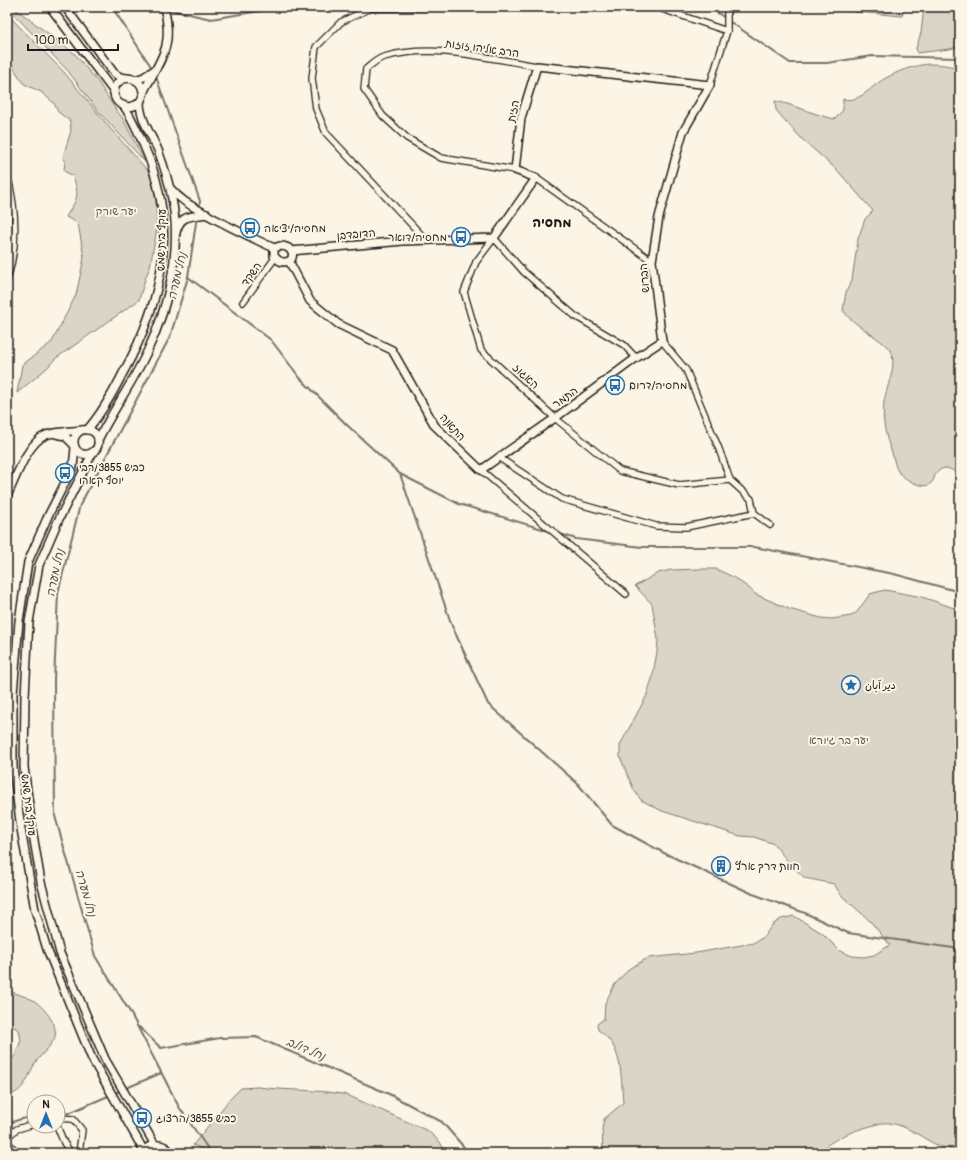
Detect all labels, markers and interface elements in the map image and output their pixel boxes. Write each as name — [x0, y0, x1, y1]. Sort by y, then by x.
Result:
scale bar — [28, 26, 118, 52]
text: 100 m — [34, 33, 69, 48]
street label: הרב אליהו זוזות — [443, 37, 520, 60]
street label: הזית — [504, 99, 522, 124]
park label: יער שורק — [96, 205, 136, 218]
street label: עוקף בית שמש — [154, 209, 169, 271]
district label: מחסיה — [533, 215, 571, 231]
bus stop icon: מחסיה/יציאה — [239, 217, 261, 239]
place label: מחסיה/יציאה — [264, 222, 326, 235]
street label: הדובדבן — [336, 226, 376, 243]
bus stop icon: מחסיה/דואר — [450, 226, 472, 248]
place label: מחסיה/דואר — [388, 231, 447, 244]
water label: נחל מערה — [165, 249, 191, 301]
street label: השקד — [238, 260, 264, 289]
street label: הברוש — [637, 263, 652, 293]
street label: האגוז — [510, 361, 541, 392]
bus stop icon: מחסיה/דרום — [604, 374, 626, 396]
place label: מחסיה/דרום — [629, 379, 687, 392]
street label: התמר — [550, 384, 580, 411]
street label: התאנה — [437, 411, 468, 444]
place label: כביש 3855/רבי יוסף קארו — [79, 461, 145, 487]
bus stop icon: כביש 3855/רבי יוסף קארו — [54, 462, 76, 484]
water label: נחל מערה — [43, 546, 68, 598]
place icon: دير آبان — [840, 674, 862, 696]
place label: دير آبان — [865, 679, 896, 693]
park label: יער בר גיורא — [809, 734, 869, 747]
street label: עוקף בית שמש — [18, 773, 39, 837]
building icon: חוות דרך ארץ — [710, 855, 732, 877]
place label: חוות דרך ארץ — [735, 860, 800, 873]
water label: נחל מערה — [72, 868, 100, 920]
water label: נחל דולב — [284, 1035, 329, 1065]
north arrow — [26, 1094, 66, 1134]
text: N — [42, 1098, 50, 1111]
bus stop icon: כביש 3855/הרצוג — [131, 1107, 153, 1129]
place label: כביש 3855/הרצוג — [156, 1112, 236, 1125]

